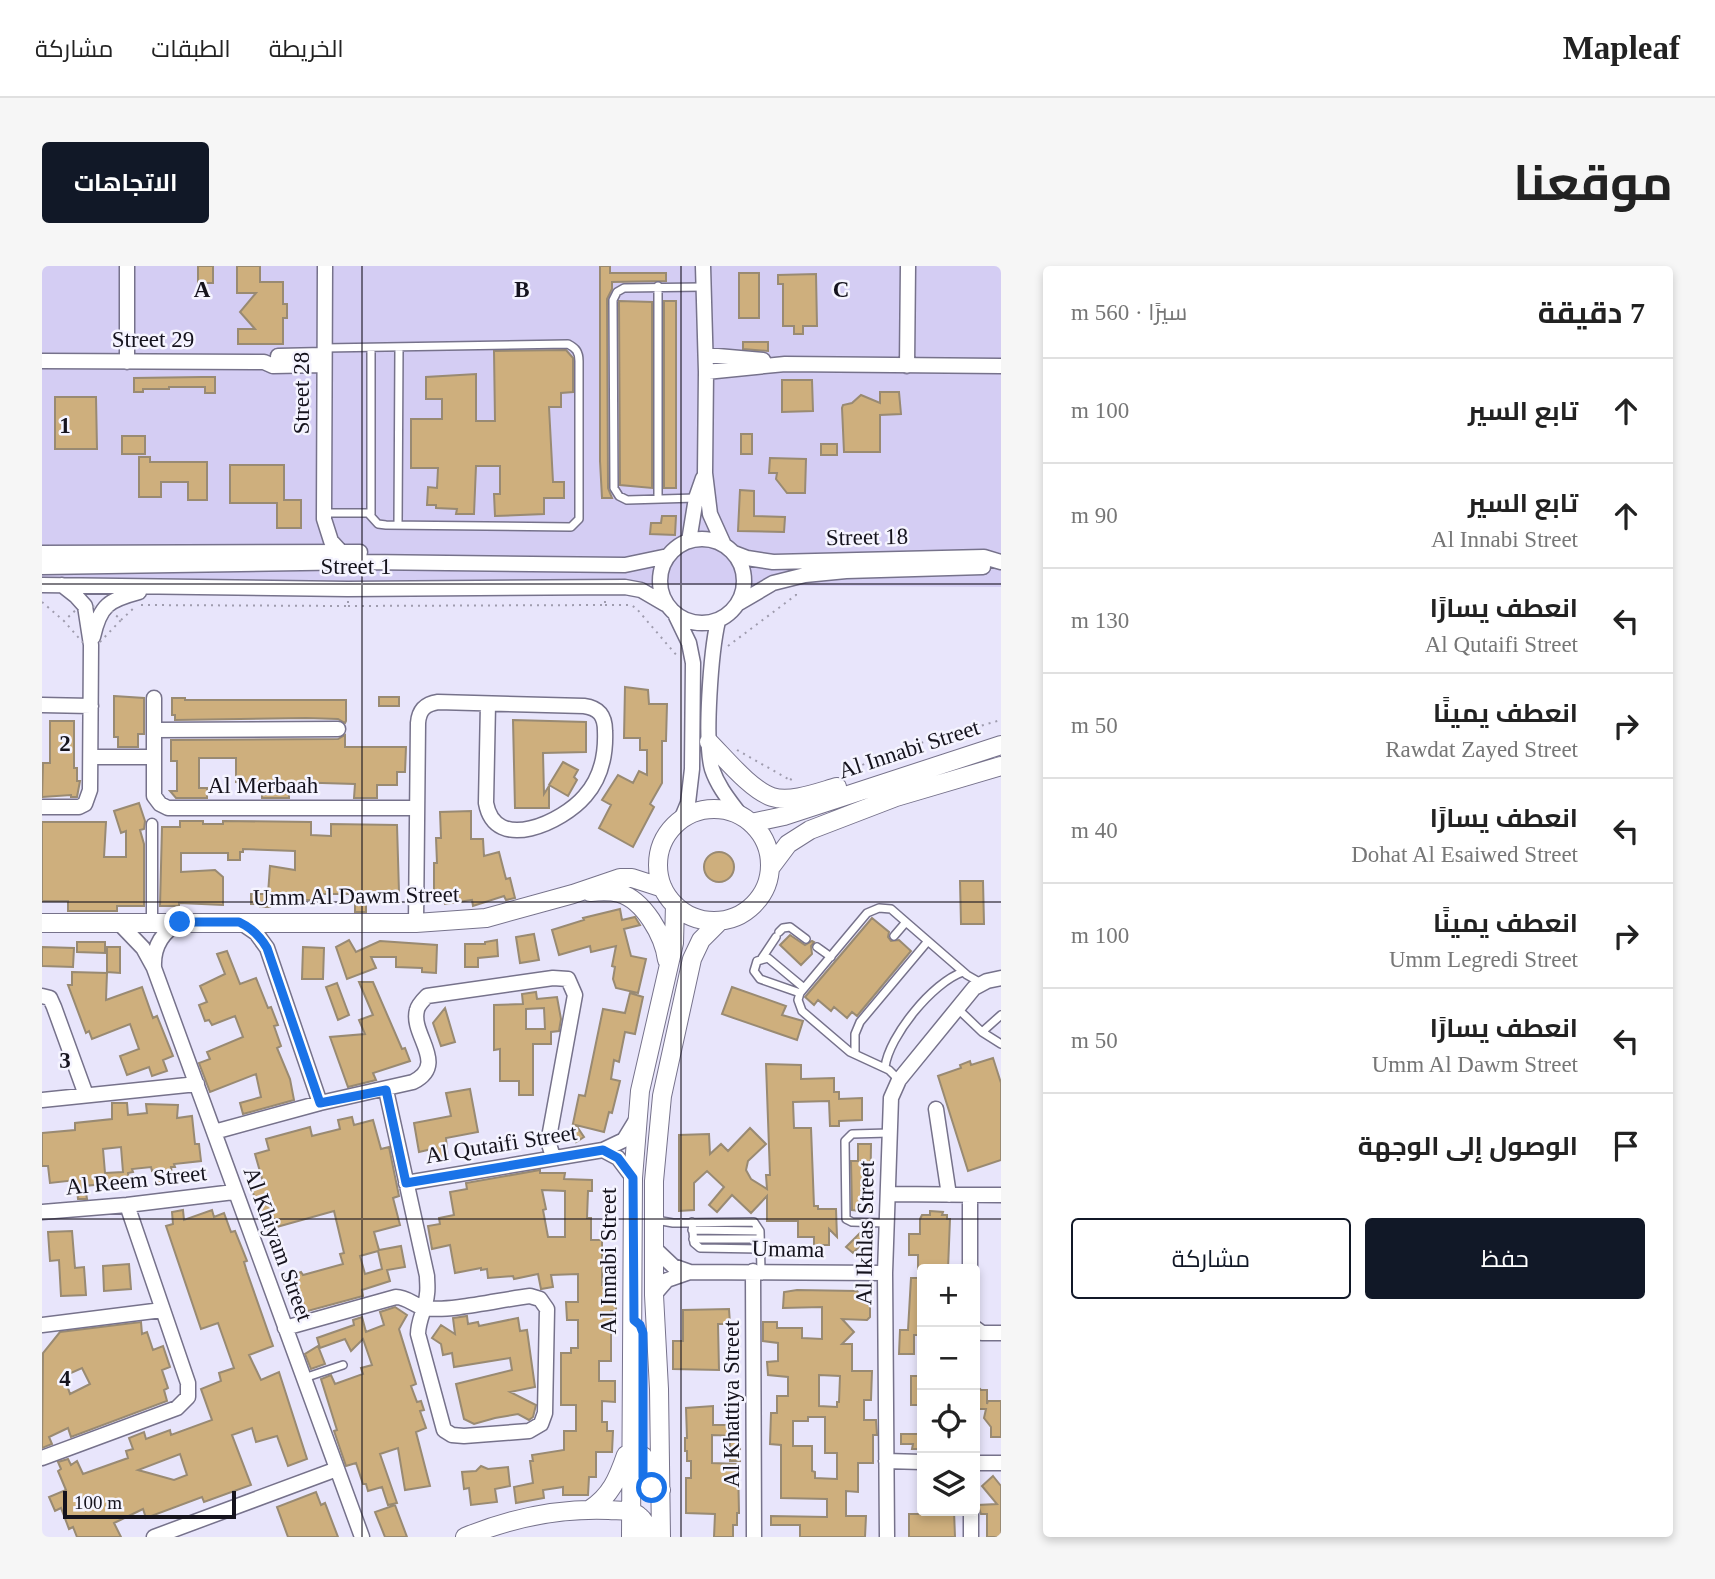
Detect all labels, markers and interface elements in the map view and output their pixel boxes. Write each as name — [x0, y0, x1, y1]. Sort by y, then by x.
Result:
text: Mapleaf — [1563, 30, 1680, 66]
text: مشاركة — [35, 36, 113, 62]
text: الطبقات — [151, 36, 231, 62]
text: الخريطة — [269, 36, 344, 62]
button: الاتجاهات — [42, 142, 209, 223]
text: موقعنا — [1513, 156, 1673, 211]
text: A — [194, 277, 211, 302]
text: B — [514, 277, 530, 302]
text: C — [833, 277, 849, 302]
text: 7 دقيقة — [1538, 296, 1645, 329]
text: سيرًا · 560 m — [1071, 300, 1187, 325]
street label: Street 29 — [112, 327, 194, 352]
street label: Street 28 — [289, 352, 314, 434]
icon: ahead — [1607, 392, 1645, 430]
text: تابع السير — [1468, 397, 1578, 426]
text: 100 m — [1071, 398, 1129, 423]
text: 1 — [59, 413, 71, 438]
text: تابع السير — [1468, 489, 1578, 518]
icon: ahead — [1607, 497, 1645, 535]
text: 90 m — [1071, 503, 1118, 528]
street label: Street 18 — [826, 524, 908, 550]
text: Al Innabi Street — [1431, 527, 1578, 552]
street label: Street 1 — [321, 554, 391, 579]
text: انعطف يسارًا — [1430, 594, 1578, 623]
icon: left — [1607, 602, 1645, 640]
text: 130 m — [1071, 608, 1129, 633]
text: Al Qutaifi Street — [1425, 632, 1578, 657]
text: انعطف يمينًا — [1433, 699, 1578, 728]
icon: right — [1607, 707, 1645, 745]
text: 50 m — [1071, 713, 1118, 738]
street label: Al Innabi Street — [835, 714, 983, 784]
text: 2 — [59, 731, 71, 756]
text: Rawdat Zayed Street — [1385, 737, 1578, 762]
street label: Al Merbaah — [208, 773, 319, 798]
text: انعطف يسارًا — [1430, 804, 1578, 833]
icon: left — [1607, 812, 1645, 850]
text: 40 m — [1071, 818, 1118, 843]
text: Dohat Al Esaiwed Street — [1351, 842, 1578, 867]
street label: Umm Al Dawm Street — [253, 882, 460, 910]
route end — [164, 906, 195, 937]
text: انعطف يمينًا — [1433, 909, 1578, 938]
icon: right — [1607, 917, 1645, 955]
text: 100 m — [1071, 923, 1129, 948]
text: Umm Legredi Street — [1389, 947, 1578, 972]
text: انعطف يسارًا — [1430, 1014, 1578, 1043]
icon: left — [1607, 1022, 1645, 1060]
text: 50 m — [1071, 1028, 1118, 1053]
text: 3 — [59, 1048, 71, 1073]
text: Umm Al Dawm Street — [1372, 1052, 1578, 1077]
street label: Al Qutaifi Street — [423, 1120, 579, 1168]
icon: arrive — [1607, 1127, 1645, 1165]
text: الوصول إلى الوجهة — [1358, 1132, 1578, 1161]
street label: Al Reem Street — [64, 1160, 208, 1200]
street label: Al Ikhlas Street — [851, 1160, 879, 1305]
street label: Al Khiyam Street — [239, 1163, 318, 1325]
street label: Al Innabi Street — [596, 1187, 621, 1334]
button: مشاركة — [1071, 1218, 1351, 1299]
button: حفظ — [1365, 1218, 1645, 1299]
street label: Umama — [751, 1236, 825, 1262]
map controls — [917, 1264, 980, 1516]
button: + — [917, 1264, 980, 1327]
street label: Al Khattiya Street — [719, 1320, 744, 1488]
button: − — [917, 1327, 980, 1390]
text: 4 — [59, 1366, 71, 1391]
button: locate — [917, 1390, 980, 1453]
button: layers — [917, 1453, 980, 1516]
route start — [636, 1472, 667, 1503]
scale bar — [63, 1488, 236, 1520]
text: 100 m — [74, 1492, 122, 1513]

